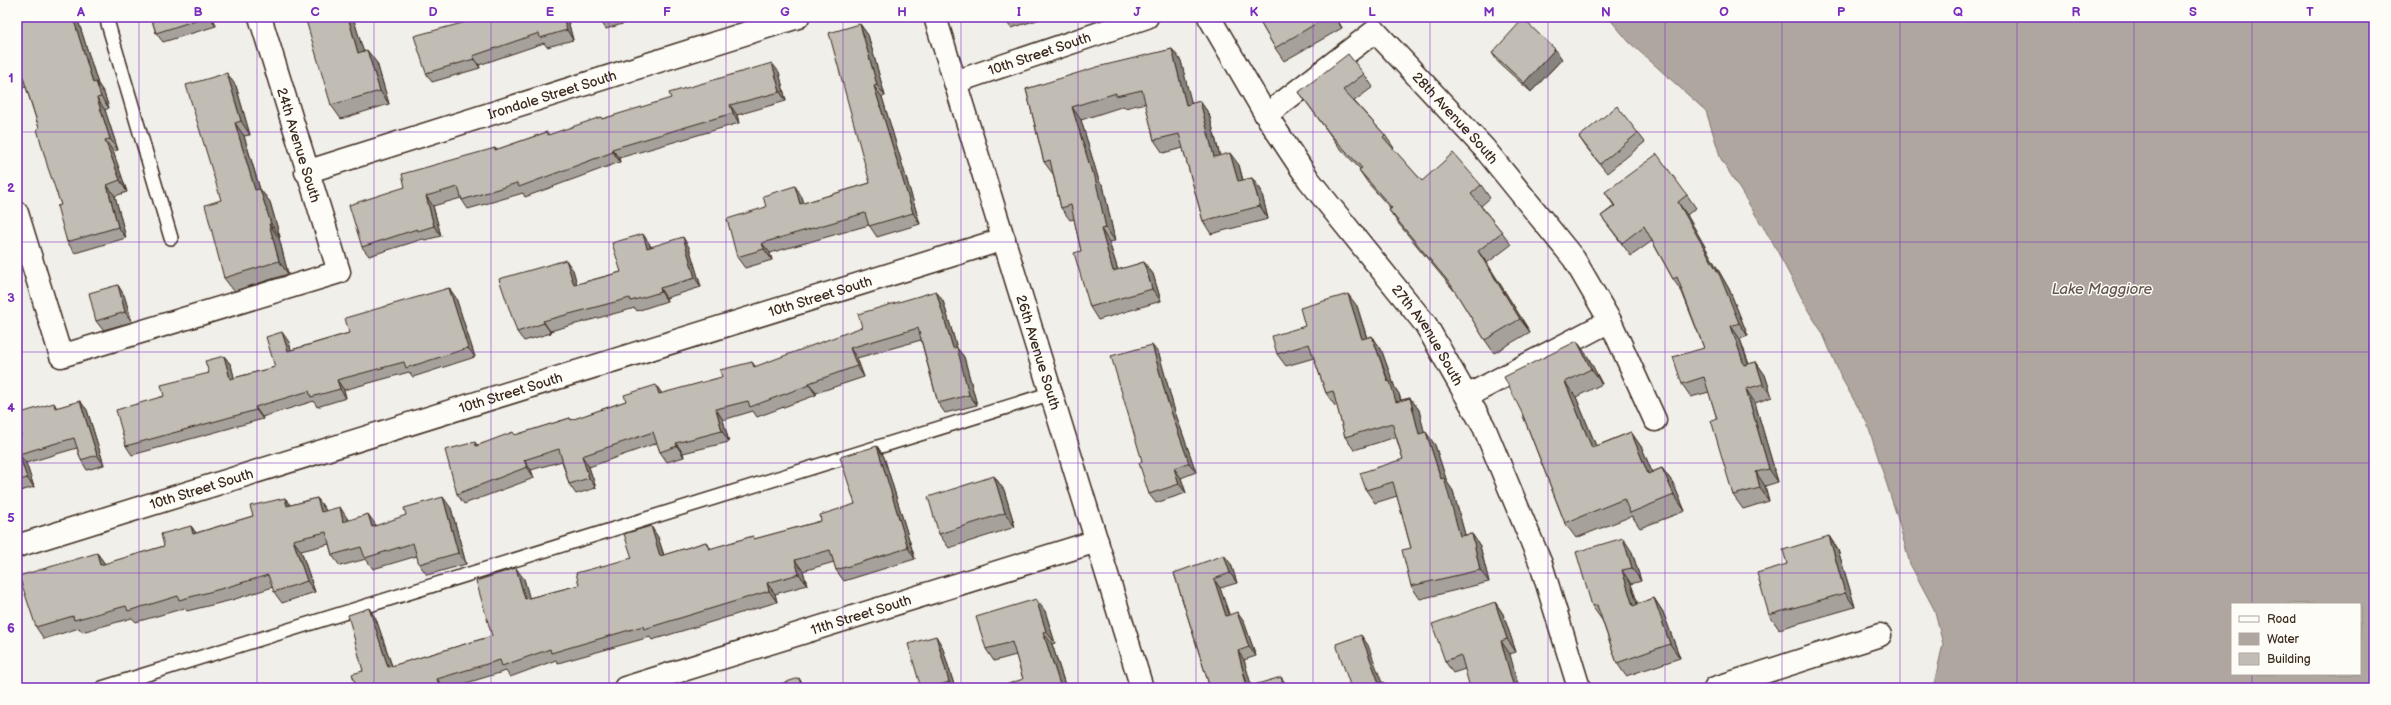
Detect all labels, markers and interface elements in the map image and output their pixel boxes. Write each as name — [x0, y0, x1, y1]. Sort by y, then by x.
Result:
text: A — [76, 4, 85, 20]
text: B — [193, 4, 203, 20]
text: C — [310, 4, 320, 20]
text: D — [428, 4, 438, 20]
text: E — [546, 4, 555, 20]
text: F — [663, 4, 671, 20]
text: G — [780, 4, 790, 20]
text: H — [897, 4, 907, 20]
text: I — [1017, 4, 1021, 20]
text: J — [1133, 4, 1141, 20]
text: K — [1250, 4, 1259, 20]
text: L — [1368, 4, 1376, 20]
text: M — [1483, 4, 1495, 20]
text: N — [1601, 4, 1611, 20]
text: O — [1719, 4, 1729, 20]
text: P — [1837, 4, 1846, 20]
text: Q — [1953, 4, 1963, 20]
text: R — [2072, 4, 2081, 20]
text: S — [2189, 4, 2197, 20]
text: T — [2306, 4, 2314, 20]
street label: 10th Street South — [986, 29, 1093, 79]
street label: Irondale Street South — [486, 67, 619, 123]
street label: 28th Avenue South — [1409, 69, 1502, 168]
text: 1 — [8, 70, 14, 86]
street label: 24th Avenue South — [273, 86, 324, 205]
text: 2 — [7, 180, 15, 196]
street label: 10th Street South — [766, 273, 874, 321]
water label: Lake Maggiore — [2052, 280, 2153, 299]
street label: 27th Avenue South — [1388, 281, 1467, 389]
text: 3 — [7, 290, 15, 306]
street label: 26th Avenue South — [1012, 293, 1064, 412]
street label: 10th Street South — [457, 369, 565, 417]
text: 4 — [7, 400, 15, 416]
street label: 10th Street South — [148, 465, 255, 513]
text: 5 — [7, 510, 15, 526]
street label: 11th Street South — [809, 591, 914, 639]
legend — [2231, 603, 2361, 675]
text: Road — [2267, 612, 2296, 627]
text: 6 — [7, 620, 15, 636]
text: Water — [2267, 632, 2299, 647]
text: Building — [2267, 652, 2311, 667]

